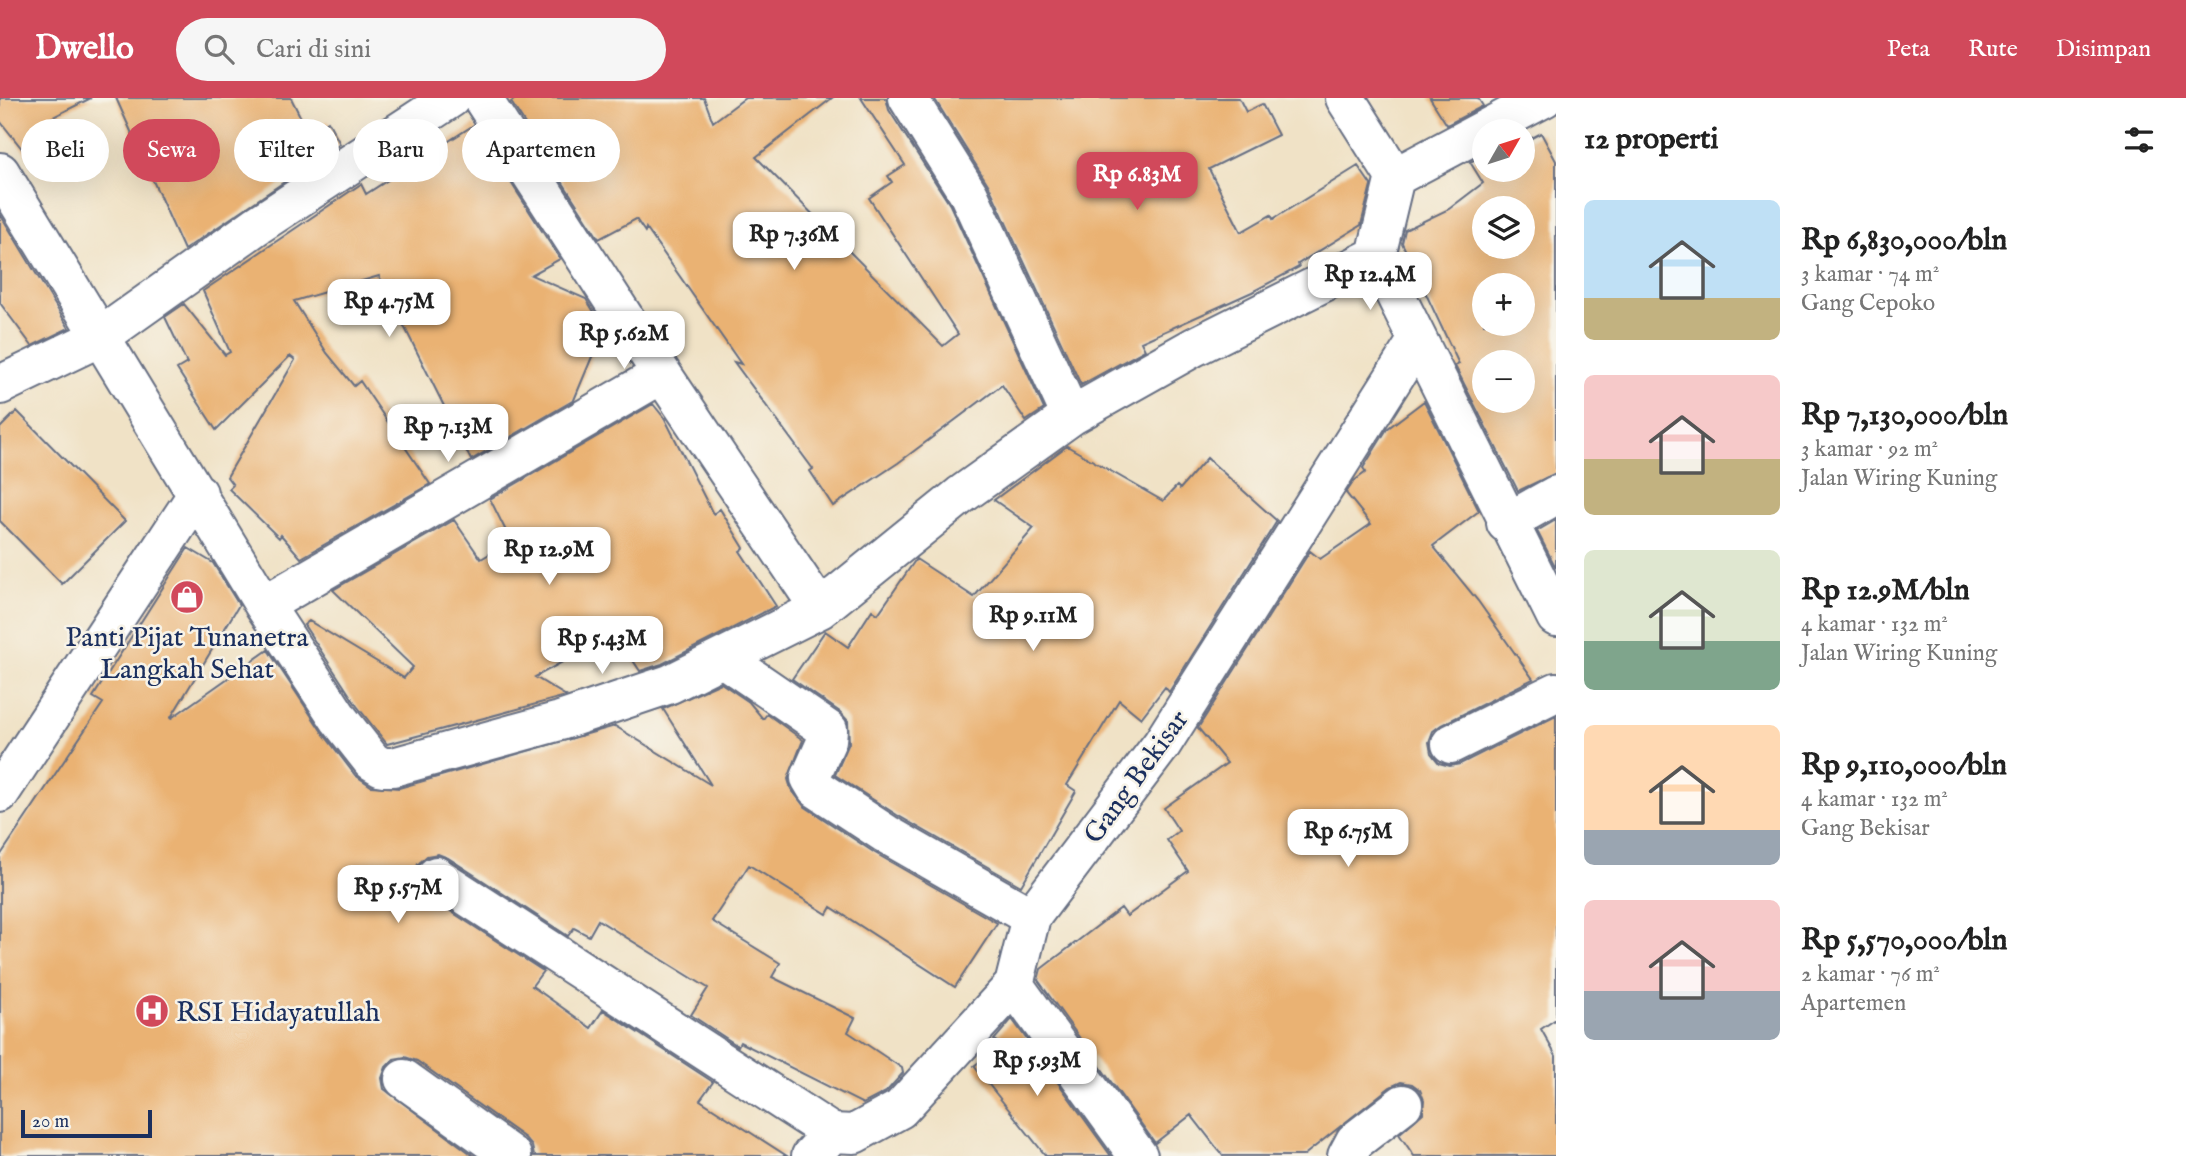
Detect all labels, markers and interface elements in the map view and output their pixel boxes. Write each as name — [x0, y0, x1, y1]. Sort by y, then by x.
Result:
search box — [176, 18, 666, 81]
text: Dwello — [35, 28, 134, 70]
icon: search — [200, 30, 238, 68]
text: Cari di sini — [256, 33, 371, 66]
text: Peta — [1887, 34, 1930, 65]
text: Rute — [1968, 34, 2018, 65]
text: Disimpan — [2056, 34, 2151, 65]
chip: Beli — [21, 119, 109, 182]
chip: Sewa — [123, 119, 220, 182]
chip: Filter — [234, 119, 339, 182]
chip: Baru — [353, 119, 448, 182]
chip: Apartemen — [462, 119, 620, 182]
north arrow — [1472, 119, 1535, 182]
map controls — [1472, 119, 1535, 413]
text: 12 properti — [1584, 121, 1719, 159]
icon: filters — [2120, 121, 2158, 159]
pin: Rp 6.83M — [1065, 152, 1209, 212]
text: Rp 6.83M — [1093, 160, 1181, 189]
button: layers — [1472, 196, 1535, 259]
pin: Rp 7.36M — [722, 212, 866, 272]
text: Rp 7.36M — [749, 220, 839, 249]
text: Rp 6,830,000/bln — [1801, 222, 2007, 260]
icon: home — [1640, 228, 1724, 312]
pin: Rp 12.4M — [1298, 252, 1442, 312]
text: Rp 12.4M — [1324, 260, 1416, 289]
text: 3 kamar · 74 m² — [1801, 260, 1939, 289]
button: + — [1472, 273, 1535, 336]
pin: Rp 4.75M — [317, 280, 461, 339]
text: Rp 4.75M — [343, 287, 435, 316]
text: Gang Cepoko — [1801, 289, 1935, 318]
pin: Rp 5.62M — [552, 312, 696, 371]
text: Rp 5.62M — [579, 319, 669, 348]
button: − — [1472, 350, 1535, 413]
text: Rp 7,130,000/bln — [1801, 397, 2008, 435]
icon: home — [1640, 403, 1724, 487]
pin: Rp 7.13M — [376, 404, 520, 464]
text: Rp 7.13M — [403, 412, 493, 441]
text: 3 kamar · 92 m² — [1801, 435, 1938, 464]
text: Jalan Wiring Kuning — [1801, 464, 1997, 493]
pin: Rp 12.9M — [477, 528, 621, 587]
text: Rp 12.9M — [504, 535, 594, 564]
text: Rp 12.9M/bln — [1801, 572, 1970, 610]
shop icon: Panti Pijat Tunanetra Langkah Sehat — [168, 578, 206, 616]
icon: home — [1640, 578, 1724, 662]
pin: Rp 9.11M — [961, 594, 1105, 653]
text: Rp 9.11M — [989, 601, 1077, 630]
text: 4 kamar · 132 m² — [1801, 610, 1948, 639]
pin: Rp 5.43M — [530, 616, 674, 676]
place label: Panti Pijat Tunanetra Langkah Sehat — [65, 621, 310, 688]
text: Rp 5.43M — [557, 624, 647, 653]
text: Jalan Wiring Kuning — [1801, 639, 1997, 668]
street label: Gang Bekisar — [1077, 704, 1197, 851]
text: Rp 9,110,000/bln — [1801, 747, 2007, 785]
icon: home — [1640, 753, 1724, 837]
text: 4 kamar · 132 m² — [1801, 785, 1948, 814]
pin: Rp 6.75M — [1276, 810, 1420, 869]
text: Gang Bekisar — [1801, 814, 1930, 843]
text: Rp 6.75M — [1303, 817, 1393, 846]
pin: Rp 5.57M — [326, 866, 470, 925]
text: Rp 5.57M — [354, 873, 442, 902]
text: Rp 5,570,000/bln — [1801, 922, 2007, 960]
icon: home — [1640, 928, 1724, 1012]
text: 2 kamar · 76 m² — [1801, 960, 1940, 989]
text: Apartemen — [1801, 989, 1906, 1018]
hospital icon: RSI Hidayatullah — [133, 992, 171, 1030]
place label: RSI Hidayatullah — [176, 996, 380, 1031]
pin: Rp 5.93M — [965, 1038, 1109, 1098]
text: Rp 5.93M — [993, 1046, 1081, 1075]
scale bar — [21, 1107, 152, 1139]
text: 20 m — [32, 1110, 69, 1134]

